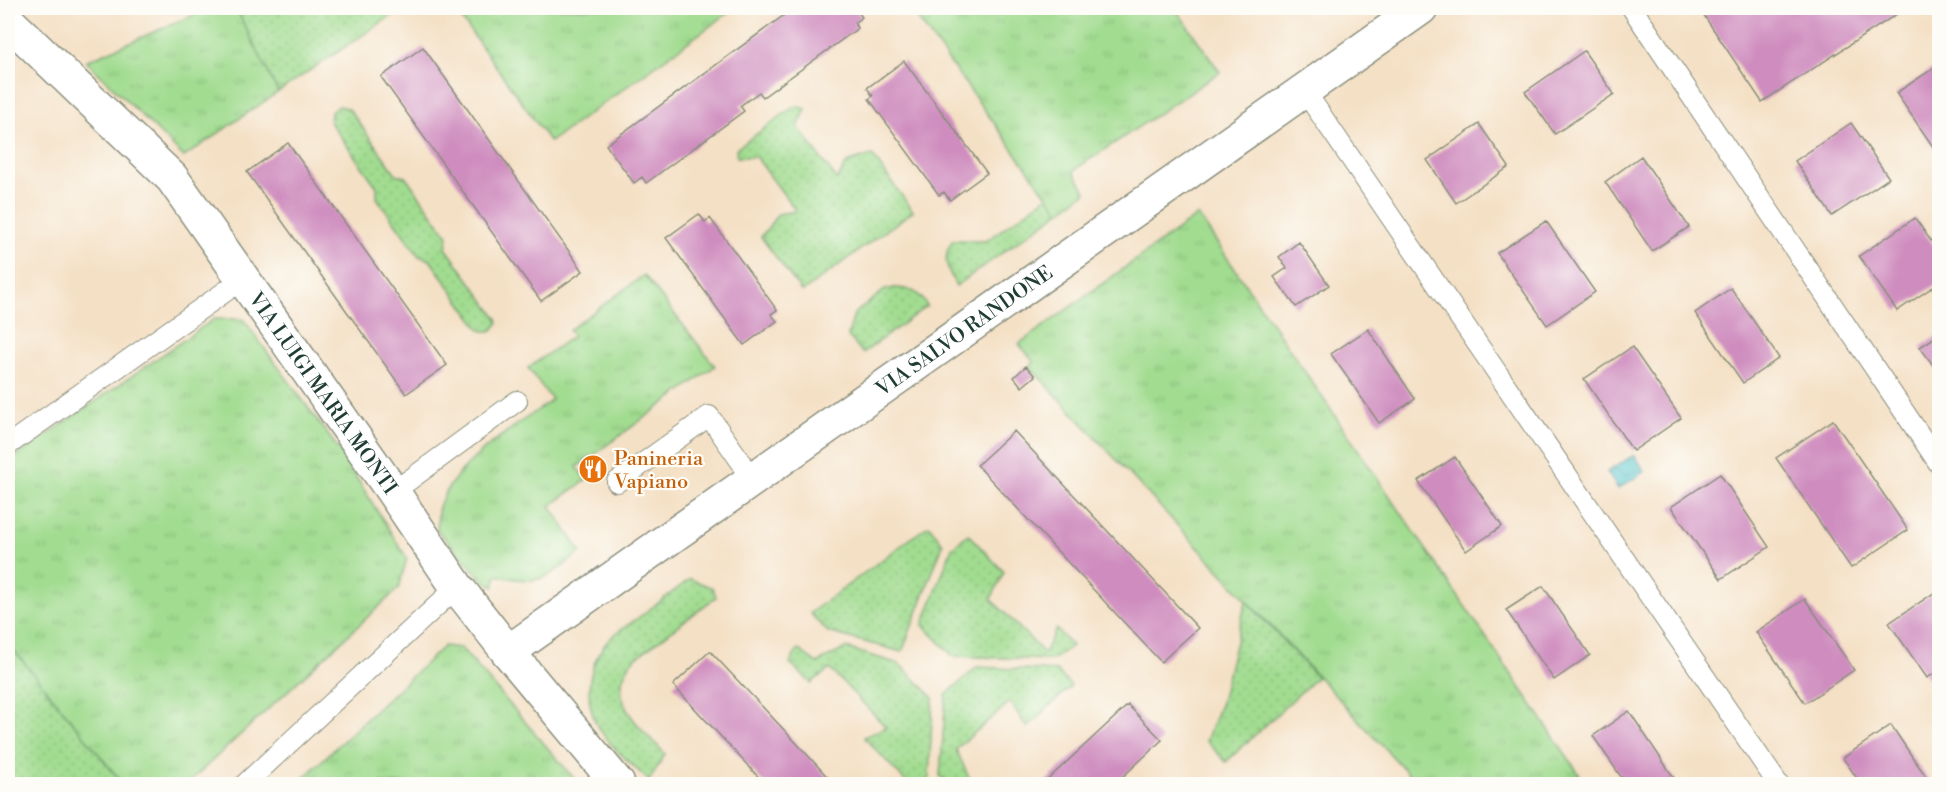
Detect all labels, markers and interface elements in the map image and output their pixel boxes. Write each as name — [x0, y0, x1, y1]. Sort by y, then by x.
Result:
street label: VIA SALVO RANDONE — [871, 261, 1058, 403]
street label: VIA LUIGI MARIA MONTI — [242, 287, 402, 500]
place label: Panineria Vapiano — [613, 447, 704, 495]
restaurant icon: Panineria Vapiano — [577, 453, 609, 485]

